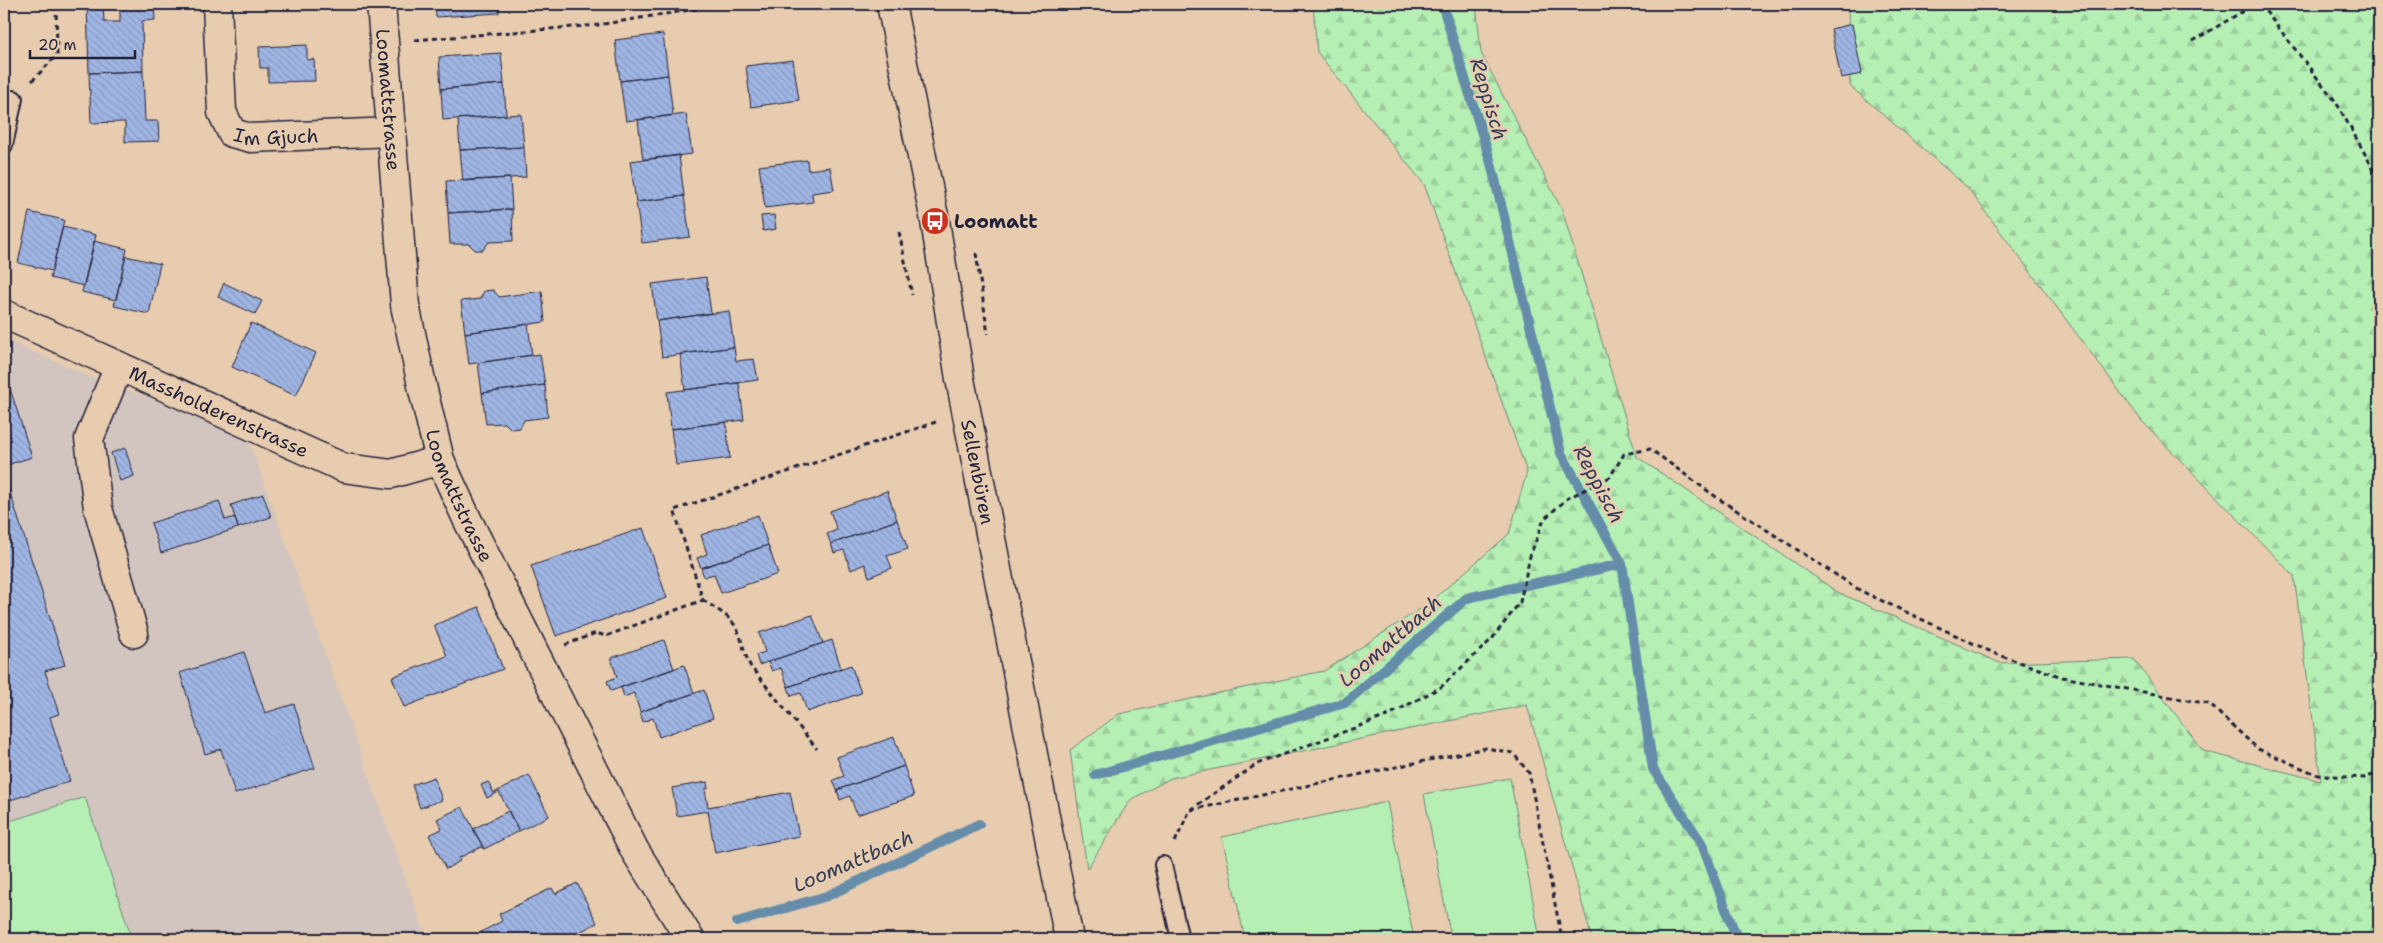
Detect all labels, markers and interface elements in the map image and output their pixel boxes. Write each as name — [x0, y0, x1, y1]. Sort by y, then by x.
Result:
scale bar — [30, 28, 135, 60]
street label: Loomattstrasse — [370, 28, 406, 172]
text: 20 m — [38, 35, 77, 55]
water label: Reppisch — [1464, 55, 1514, 143]
street label: Im Gjuch — [231, 122, 319, 151]
bus stop icon: Loomatt — [920, 206, 950, 236]
place label: Loomatt — [954, 209, 1037, 234]
street label: Massholderenstrasse — [125, 360, 312, 463]
street label: Sellenbüren — [955, 417, 1000, 527]
street label: Loomattstrasse — [420, 427, 499, 566]
water label: Reppisch — [1568, 440, 1630, 528]
water label: Loomattbach — [1333, 589, 1447, 693]
water label: Loomattbach — [789, 824, 917, 898]

